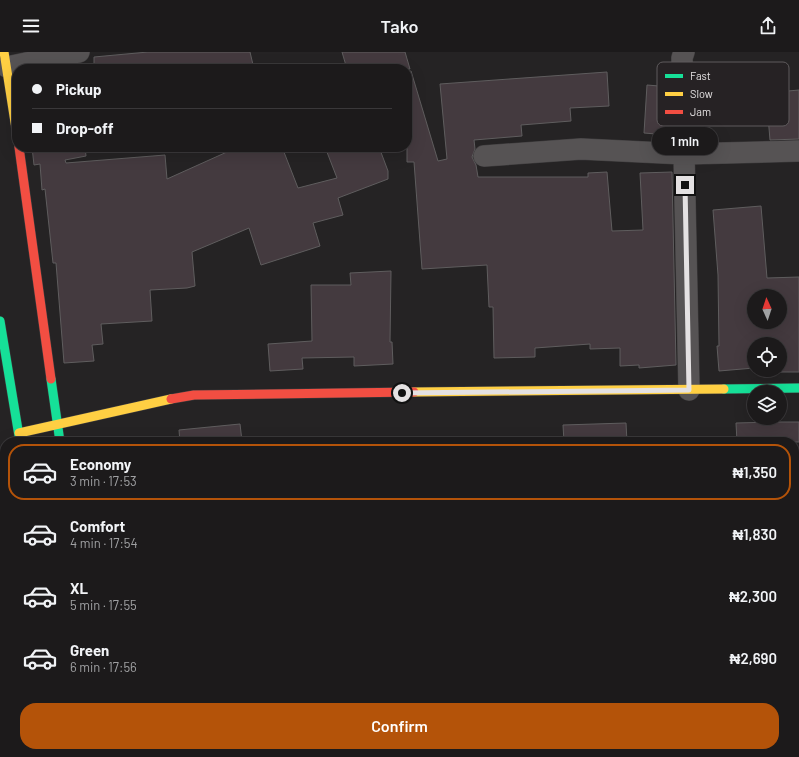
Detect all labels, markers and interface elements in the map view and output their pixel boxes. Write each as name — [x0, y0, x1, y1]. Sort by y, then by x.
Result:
icon: menu — [20, 15, 42, 37]
text: Tako — [380, 15, 419, 37]
icon: share — [757, 15, 779, 37]
legend — [657, 62, 789, 126]
text: Fast — [690, 69, 711, 82]
text: Pickup — [56, 80, 102, 98]
text: Slow — [690, 87, 713, 100]
text: Jam — [690, 105, 711, 118]
text: Drop-off — [56, 119, 114, 137]
callout: 1 min — [652, 127, 718, 155]
text: 1 min — [671, 133, 699, 149]
route end — [676, 176, 694, 194]
north arrow — [747, 289, 787, 329]
map controls — [747, 289, 787, 425]
button: locate — [747, 337, 787, 377]
route start — [393, 384, 411, 402]
button: layers — [747, 385, 787, 425]
icon: car — [22, 454, 58, 490]
text: Economy — [70, 455, 131, 473]
text: ₦1,350 — [732, 463, 777, 481]
text: 3 min · 17:53 — [70, 473, 137, 489]
icon: car — [22, 516, 58, 552]
text: Comfort — [70, 517, 125, 535]
text: ₦1,830 — [732, 525, 777, 543]
text: 4 min · 17:54 — [70, 535, 138, 551]
icon: car — [22, 578, 58, 614]
text: XL — [70, 579, 88, 597]
text: ₦2,300 — [729, 587, 777, 605]
text: 5 min · 17:55 — [70, 597, 137, 613]
icon: car — [22, 640, 58, 676]
text: Green — [70, 641, 109, 659]
text: ₦2,690 — [730, 649, 777, 667]
text: 6 min · 17:56 — [70, 659, 137, 675]
button: Confirm — [20, 703, 779, 749]

